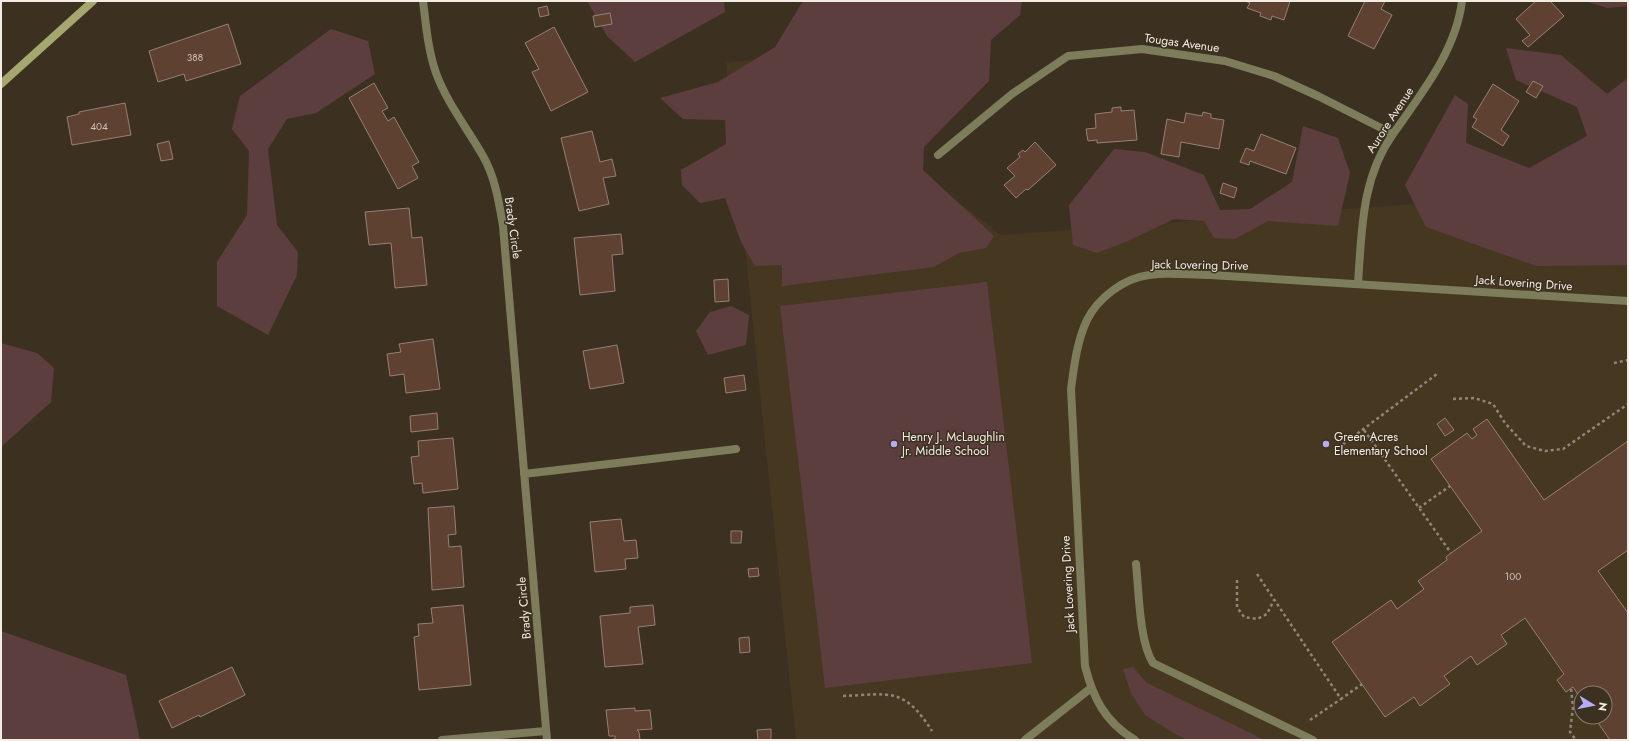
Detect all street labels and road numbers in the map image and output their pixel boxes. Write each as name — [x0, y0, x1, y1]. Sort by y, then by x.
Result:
street label: Tougas Avenue — [1143, 29, 1221, 57]
street label: Aurore Avenue — [1362, 83, 1418, 157]
street label: Brady Circle — [500, 196, 526, 260]
street label: Jack Lovering Drive — [1149, 255, 1249, 275]
street label: Jack Lovering Drive — [1473, 270, 1573, 295]
street label: Jack Lovering Drive — [1056, 535, 1080, 635]
street label: Brady Circle — [512, 576, 536, 640]

